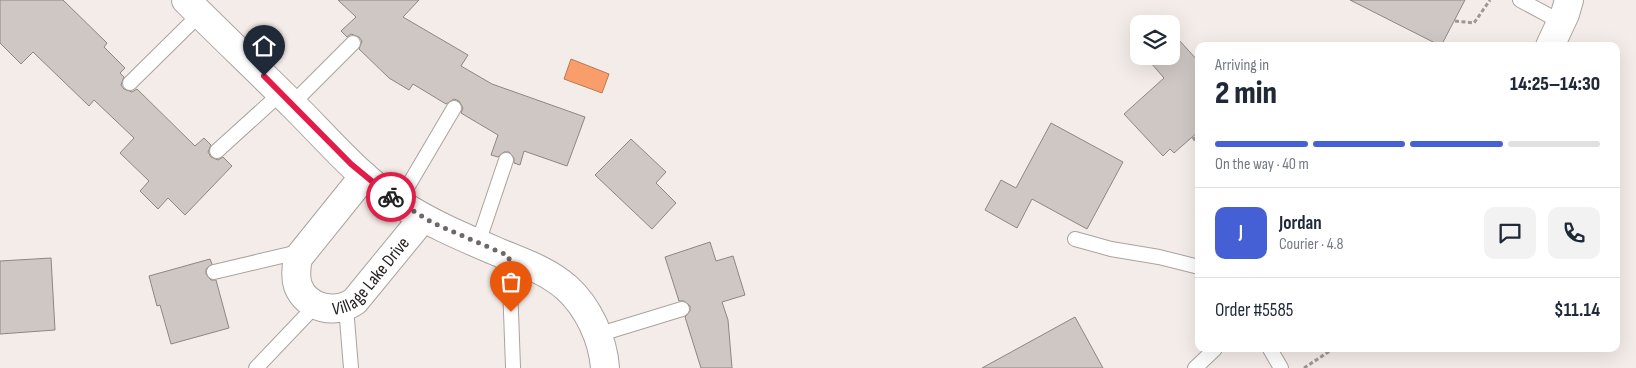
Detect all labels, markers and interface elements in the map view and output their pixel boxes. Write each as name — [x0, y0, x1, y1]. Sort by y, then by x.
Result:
map controls — [1130, 15, 1180, 65]
button: layers — [1130, 15, 1180, 65]
pin — [243, 25, 285, 76]
icon: home — [250, 32, 278, 60]
text: Arriving in — [1215, 56, 1269, 75]
text: 14:25–14:30 — [1510, 73, 1600, 96]
text: 2 min — [1215, 74, 1277, 113]
text: On the way · 40 m — [1215, 155, 1309, 174]
courier — [366, 172, 416, 222]
icon: bike — [377, 183, 405, 211]
button: chat — [1484, 207, 1536, 259]
button: phone — [1548, 207, 1600, 259]
text: Jordan — [1279, 212, 1322, 235]
text: J — [1239, 221, 1243, 244]
street label: Village Lake Drive — [331, 233, 414, 319]
text: Courier · 4.8 — [1279, 235, 1343, 254]
pin — [490, 261, 532, 312]
icon: bag — [497, 268, 525, 296]
text: Order #5585 — [1215, 299, 1293, 322]
text: $11.14 — [1554, 299, 1600, 322]

